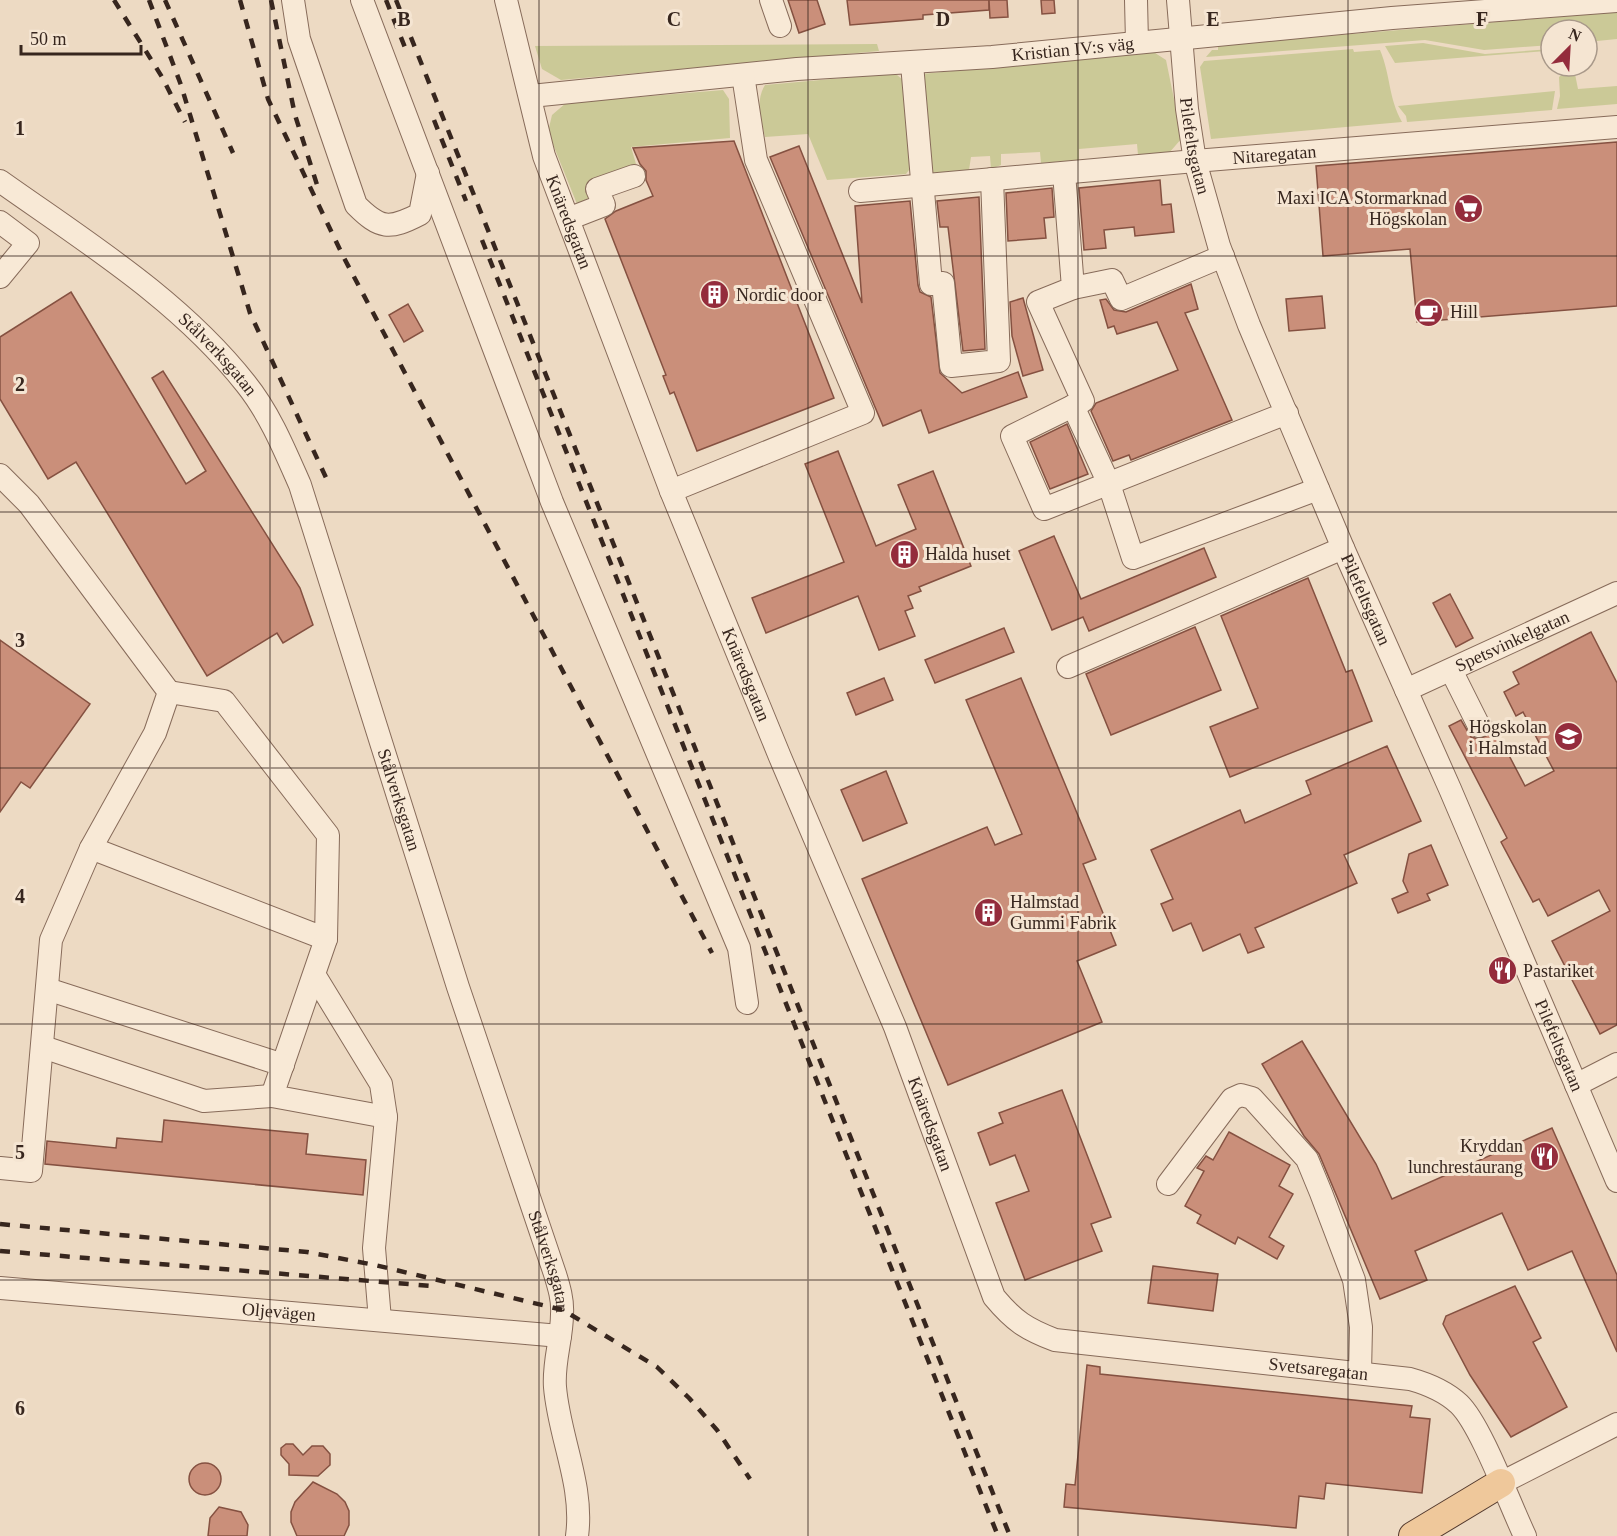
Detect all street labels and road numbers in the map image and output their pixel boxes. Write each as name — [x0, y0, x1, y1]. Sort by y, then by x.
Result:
street label: Kristian IV:s väg — [1011, 33, 1135, 65]
street label: Pilefeltsgatan — [1176, 97, 1214, 197]
street label: Nitaregatan — [1232, 141, 1317, 168]
street label: Knäredsgatan — [542, 172, 596, 272]
street label: Stålverksgatan — [175, 308, 261, 399]
street label: Pilefeltsgatan — [1337, 550, 1395, 648]
street label: Spetsvinkelgatan — [1452, 606, 1572, 676]
street label: Knäredsgatan — [718, 625, 774, 724]
street label: Stålverksgatan — [374, 746, 425, 853]
street label: Pilefeltsgatan — [1531, 996, 1588, 1094]
street label: Knäredsgatan — [904, 1074, 957, 1174]
street label: Stålverksgatan — [524, 1208, 572, 1313]
street label: Oljevägen — [241, 1299, 317, 1325]
street label: Svetsaregatan — [1267, 1354, 1369, 1384]

